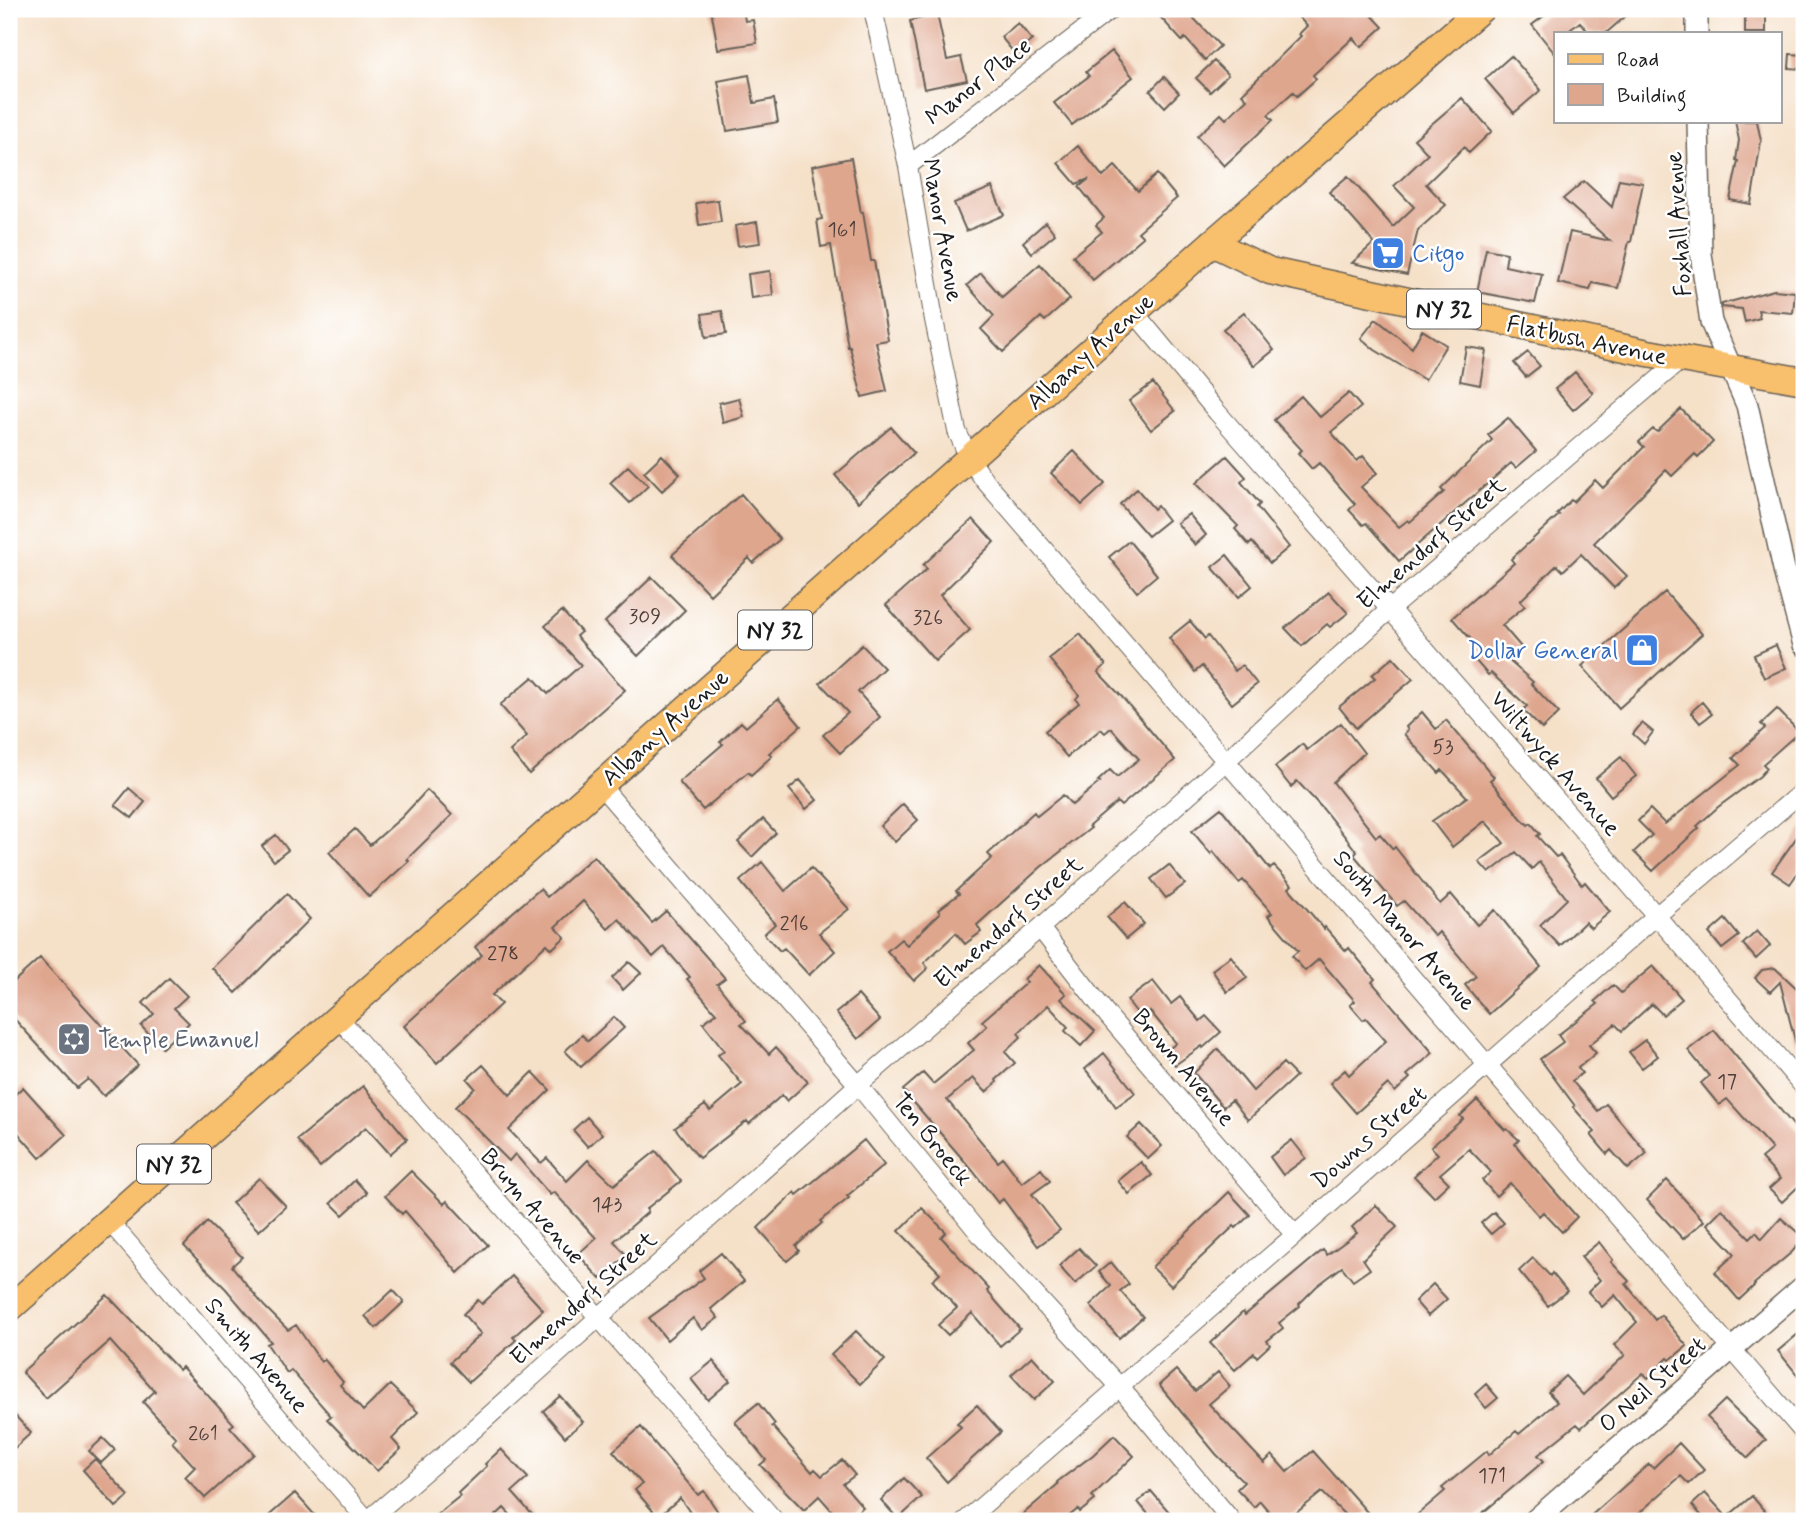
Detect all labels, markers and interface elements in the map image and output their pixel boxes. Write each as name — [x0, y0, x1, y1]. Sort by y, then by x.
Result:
street label: Manor Place — [920, 31, 1038, 133]
legend — [1554, 32, 1782, 122]
text: Road — [1617, 46, 1659, 74]
text: Building — [1617, 82, 1687, 112]
street label: Foxhall Avenue — [1659, 150, 1700, 297]
street label: Manor Avenue — [914, 156, 969, 304]
house number: 161 — [827, 216, 857, 244]
supermarket icon: Citgo — [1369, 234, 1407, 272]
place label: Citgo — [1412, 239, 1464, 272]
street label: Albany Avenue — [1021, 287, 1161, 418]
road number: NY 32 — [1407, 290, 1481, 328]
street label: Flatbush Avenue — [1504, 309, 1670, 374]
street label: Elmendorf Street — [1351, 471, 1513, 617]
house number: 309 — [629, 603, 661, 631]
house number: 326 — [913, 604, 943, 632]
road number: NY 32 — [738, 610, 812, 650]
shop icon: Dollar General — [1623, 631, 1661, 669]
place label: Dollar General — [1467, 636, 1618, 667]
street label: Albany Avenue — [596, 663, 736, 794]
street label: Wiltwyck Avenue — [1483, 685, 1627, 843]
house number: 53 — [1432, 733, 1454, 761]
street label: South Manor Avenue — [1325, 844, 1482, 1018]
street label: Elmendorf Street — [928, 850, 1090, 996]
house number: 216 — [779, 910, 809, 938]
house number: 278 — [487, 940, 519, 968]
street label: Brown Avenue — [1124, 1003, 1241, 1133]
synagogue icon: Temple Emanuel — [55, 1020, 93, 1058]
place label: Temple Emanuel — [98, 1025, 259, 1056]
house number: 17 — [1717, 1068, 1737, 1096]
street label: Downs Street — [1306, 1080, 1434, 1197]
street label: Ten Broeck — [885, 1087, 979, 1193]
street label: Bruyn Avenue — [473, 1142, 591, 1272]
road number: NY 32 — [137, 1144, 211, 1184]
house number: 143 — [592, 1191, 623, 1219]
street label: Elmendorf Street — [504, 1225, 664, 1373]
street label: Smith Avenue — [197, 1292, 315, 1420]
street label: O Neil Street — [1593, 1330, 1713, 1440]
house number: 261 — [188, 1420, 218, 1448]
house number: 171 — [1478, 1462, 1506, 1490]

